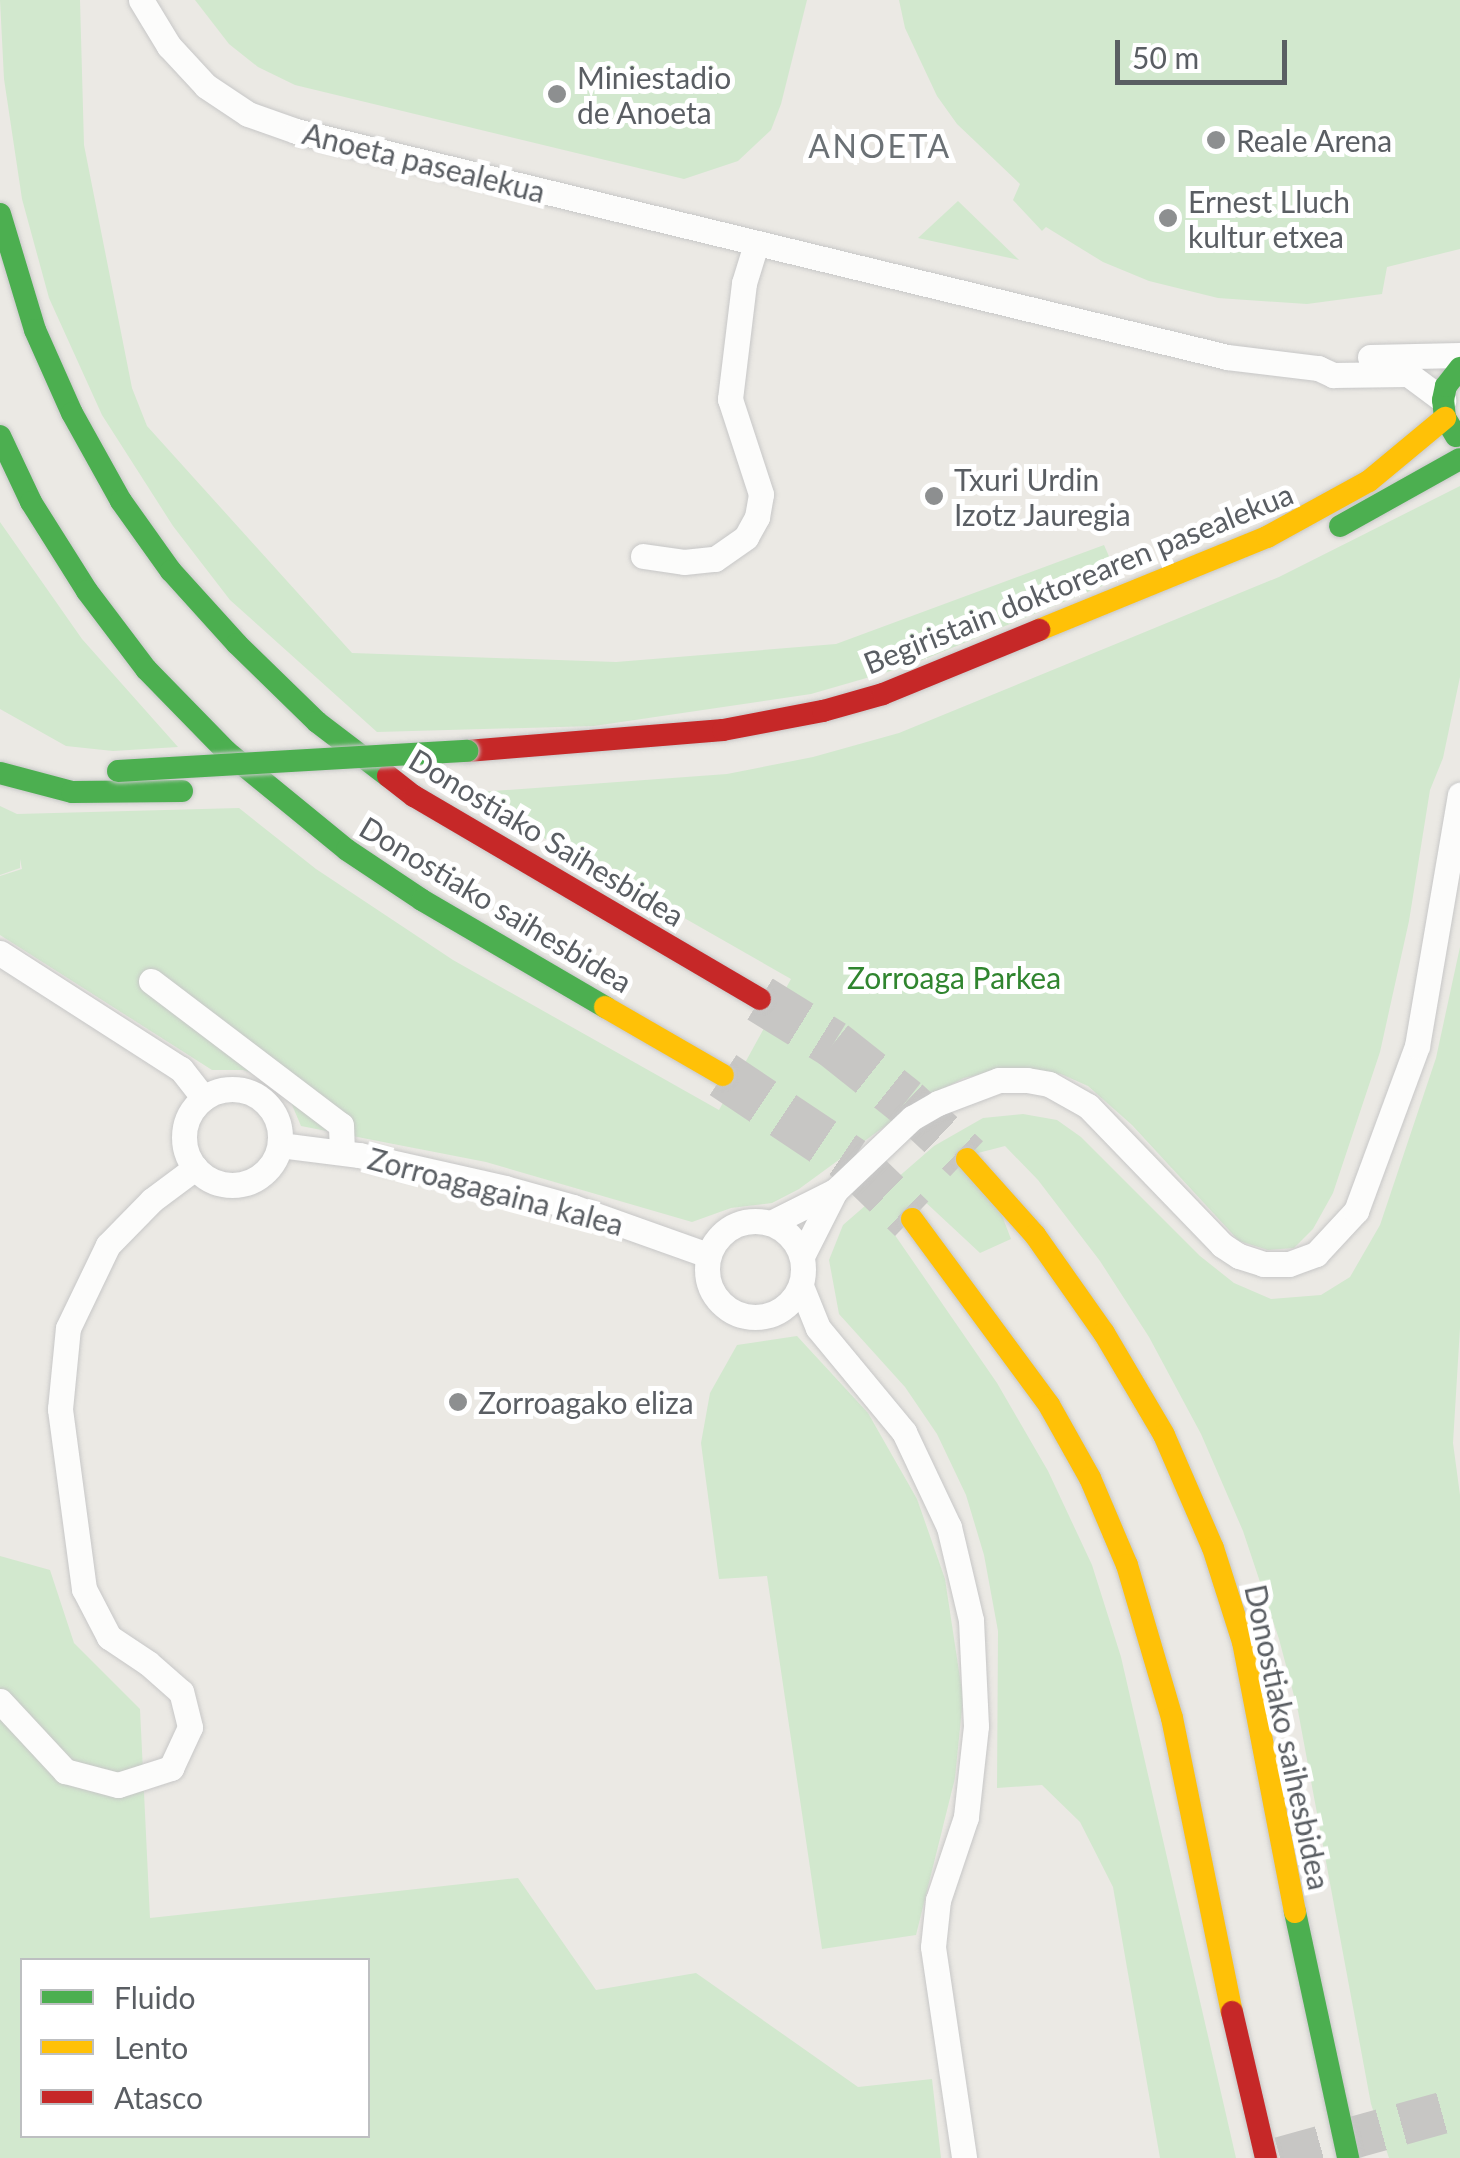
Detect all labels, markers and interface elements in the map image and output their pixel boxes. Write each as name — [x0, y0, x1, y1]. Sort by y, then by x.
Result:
scale bar — [1120, 20, 1292, 82]
text: 50 m — [1132, 39, 1199, 75]
place label: Miniestadio de Anoeta — [577, 59, 731, 130]
marker: Miniestadio de Anoeta — [546, 83, 568, 105]
street label: Anoeta pasealekua — [299, 114, 549, 210]
place label: Reale Arena — [1236, 122, 1393, 158]
district label: ANOETA — [808, 127, 952, 165]
marker: Reale Arena — [1205, 129, 1227, 151]
place label: Ernest Lluch kultur etxea — [1188, 183, 1350, 254]
marker: Ernest Lluch kultur etxea — [1157, 207, 1179, 229]
place label: Txuri Urdin Izotz Jauregia — [954, 461, 1132, 532]
street label: Begiristain doktorearen pasealekua — [858, 475, 1298, 681]
marker: Txuri Urdin Izotz Jauregia — [923, 485, 945, 507]
street label: Donostiako Saihesbidea — [403, 741, 691, 933]
street label: Donostiako saihesbidea — [353, 808, 639, 1000]
park label: Zorroaga Parkea — [847, 959, 1061, 995]
street label: Zorroagagaina kalea — [364, 1140, 628, 1242]
place label: Zorroagako eliza — [478, 1384, 694, 1420]
marker: Zorroagako eliza — [447, 1391, 469, 1413]
street label: Donostiako saihesbidea — [1238, 1581, 1338, 1893]
legend — [20, 1958, 370, 2138]
text: Fluido — [114, 1979, 196, 2015]
text: Lento — [114, 2029, 188, 2065]
text: Atasco — [114, 2079, 203, 2115]

